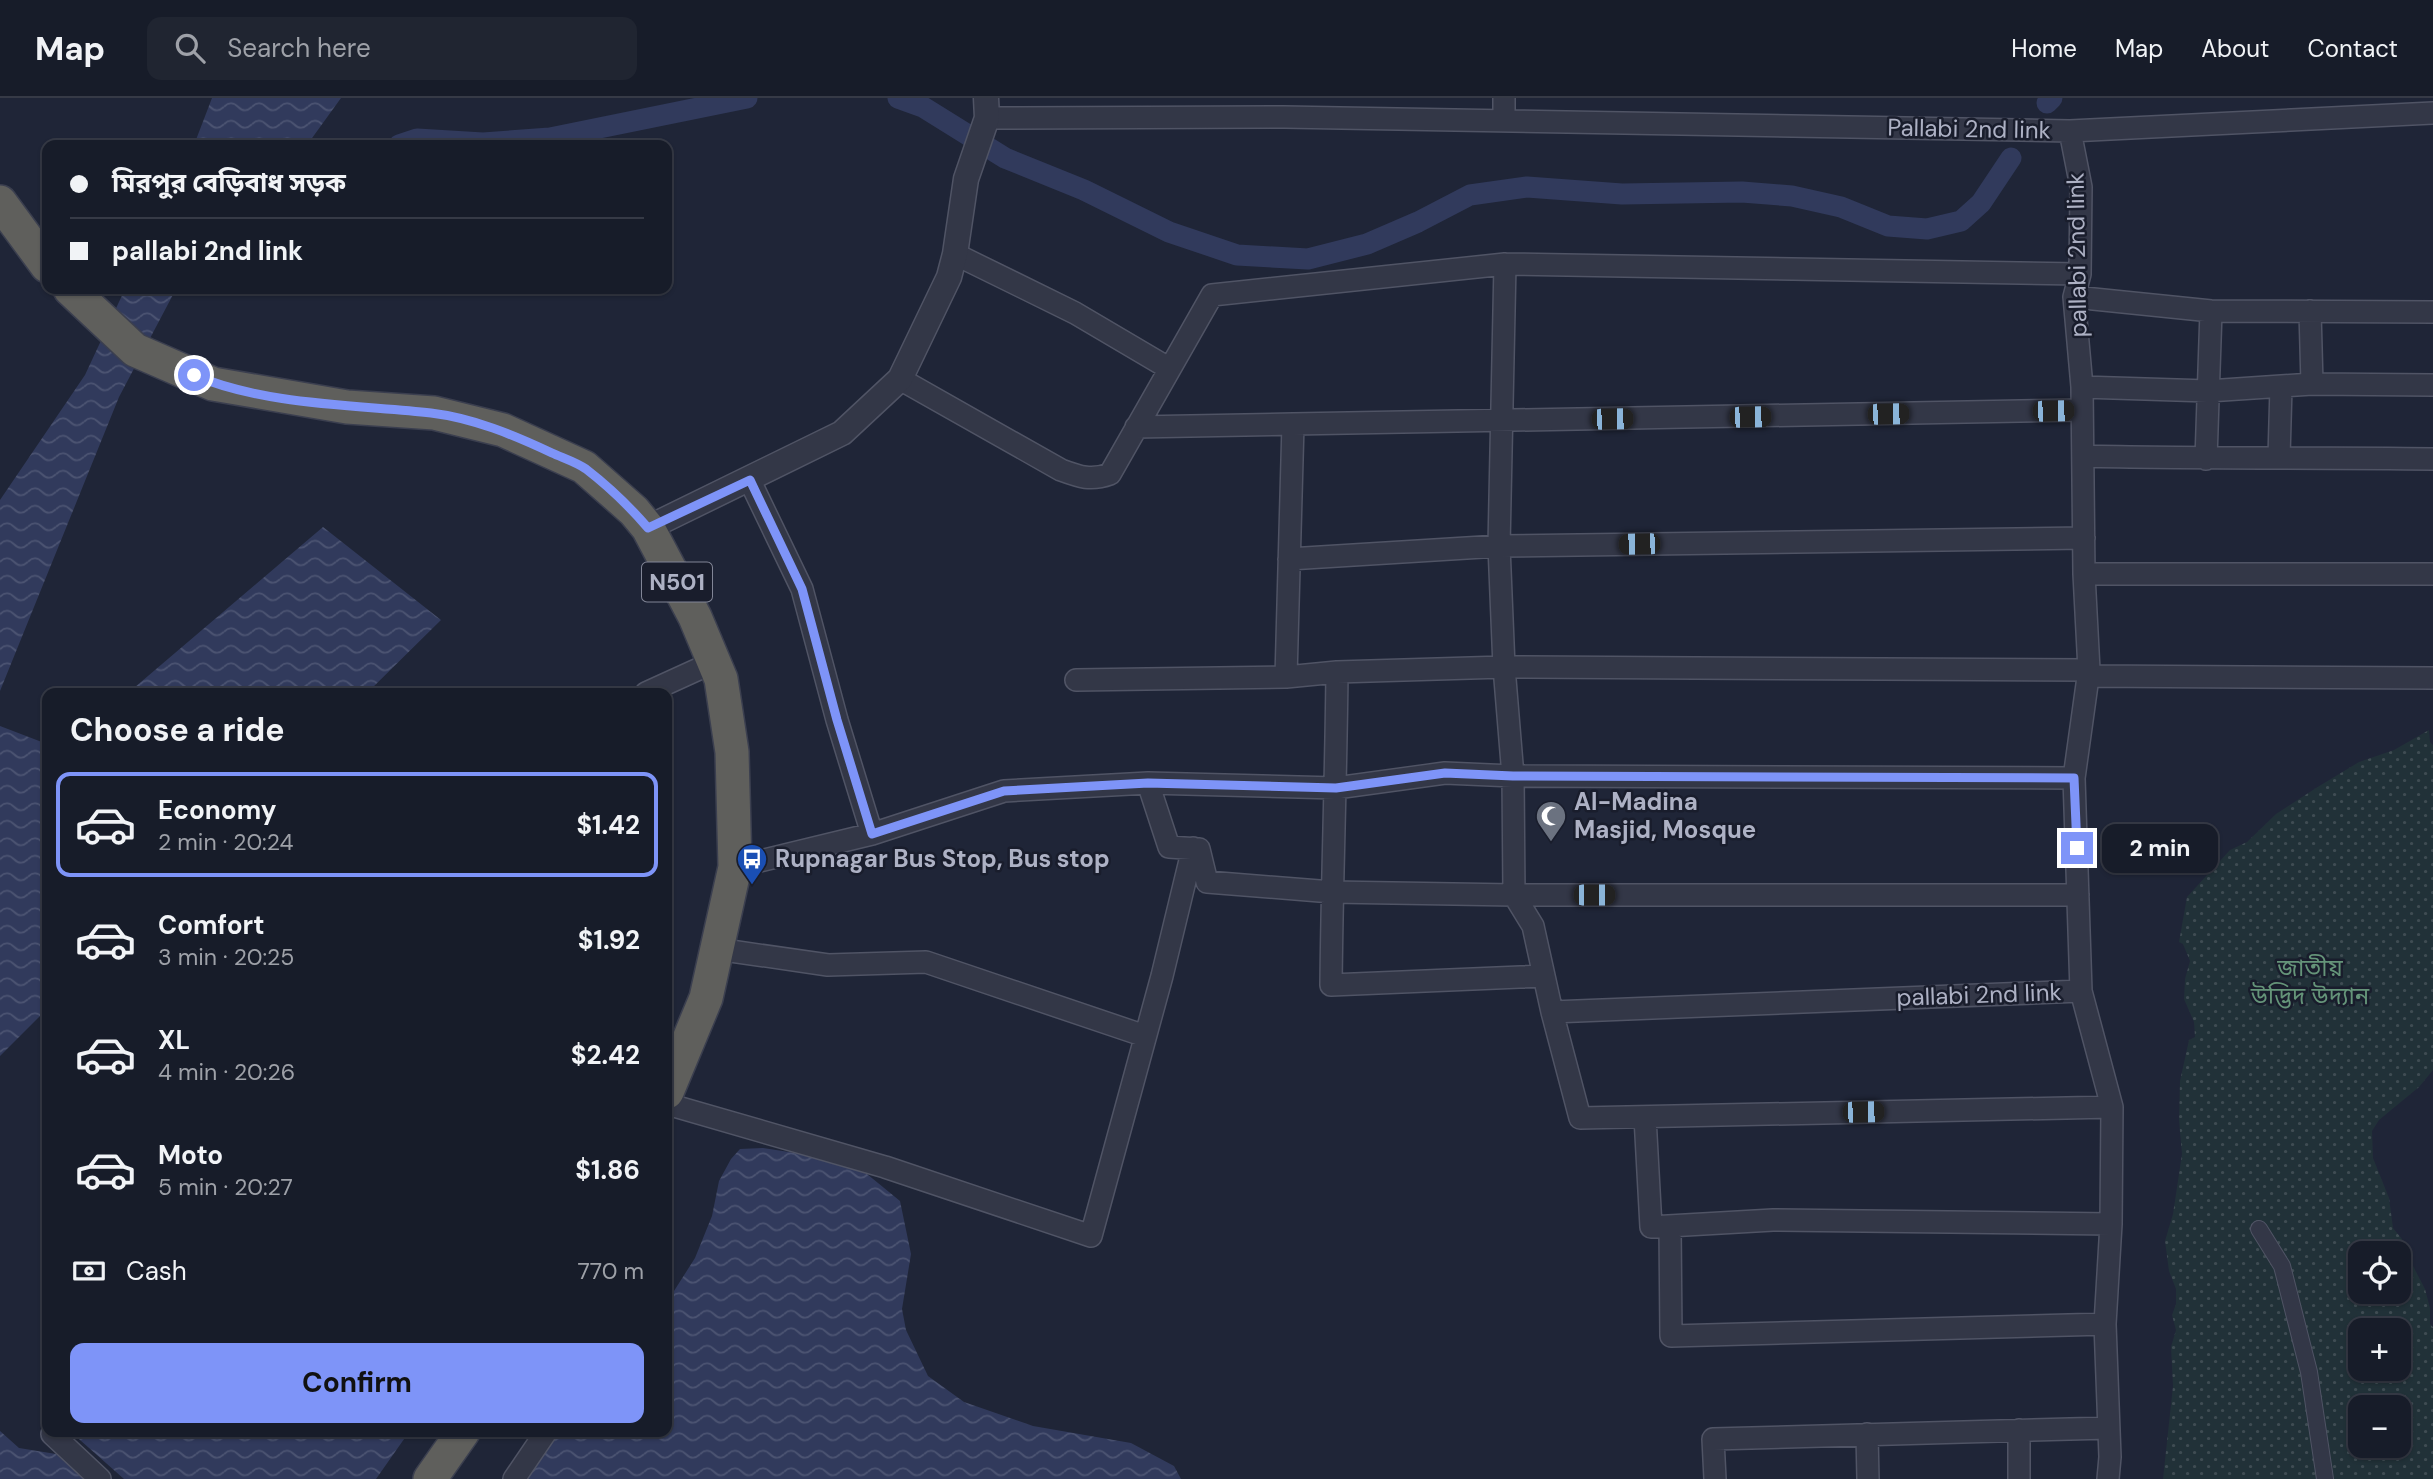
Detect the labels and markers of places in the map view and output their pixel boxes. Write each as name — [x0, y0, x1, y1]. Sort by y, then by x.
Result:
place label: Al-Madina Masjid, Mosque — [1574, 786, 1756, 845]
mosque icon: Al-Madina Masjid, Mosque — [1534, 799, 1568, 843]
bus stop icon: Rupnagar Bus Stop, Bus stop — [735, 842, 769, 886]
place label: Rupnagar Bus Stop, Bus stop — [775, 843, 1110, 874]

